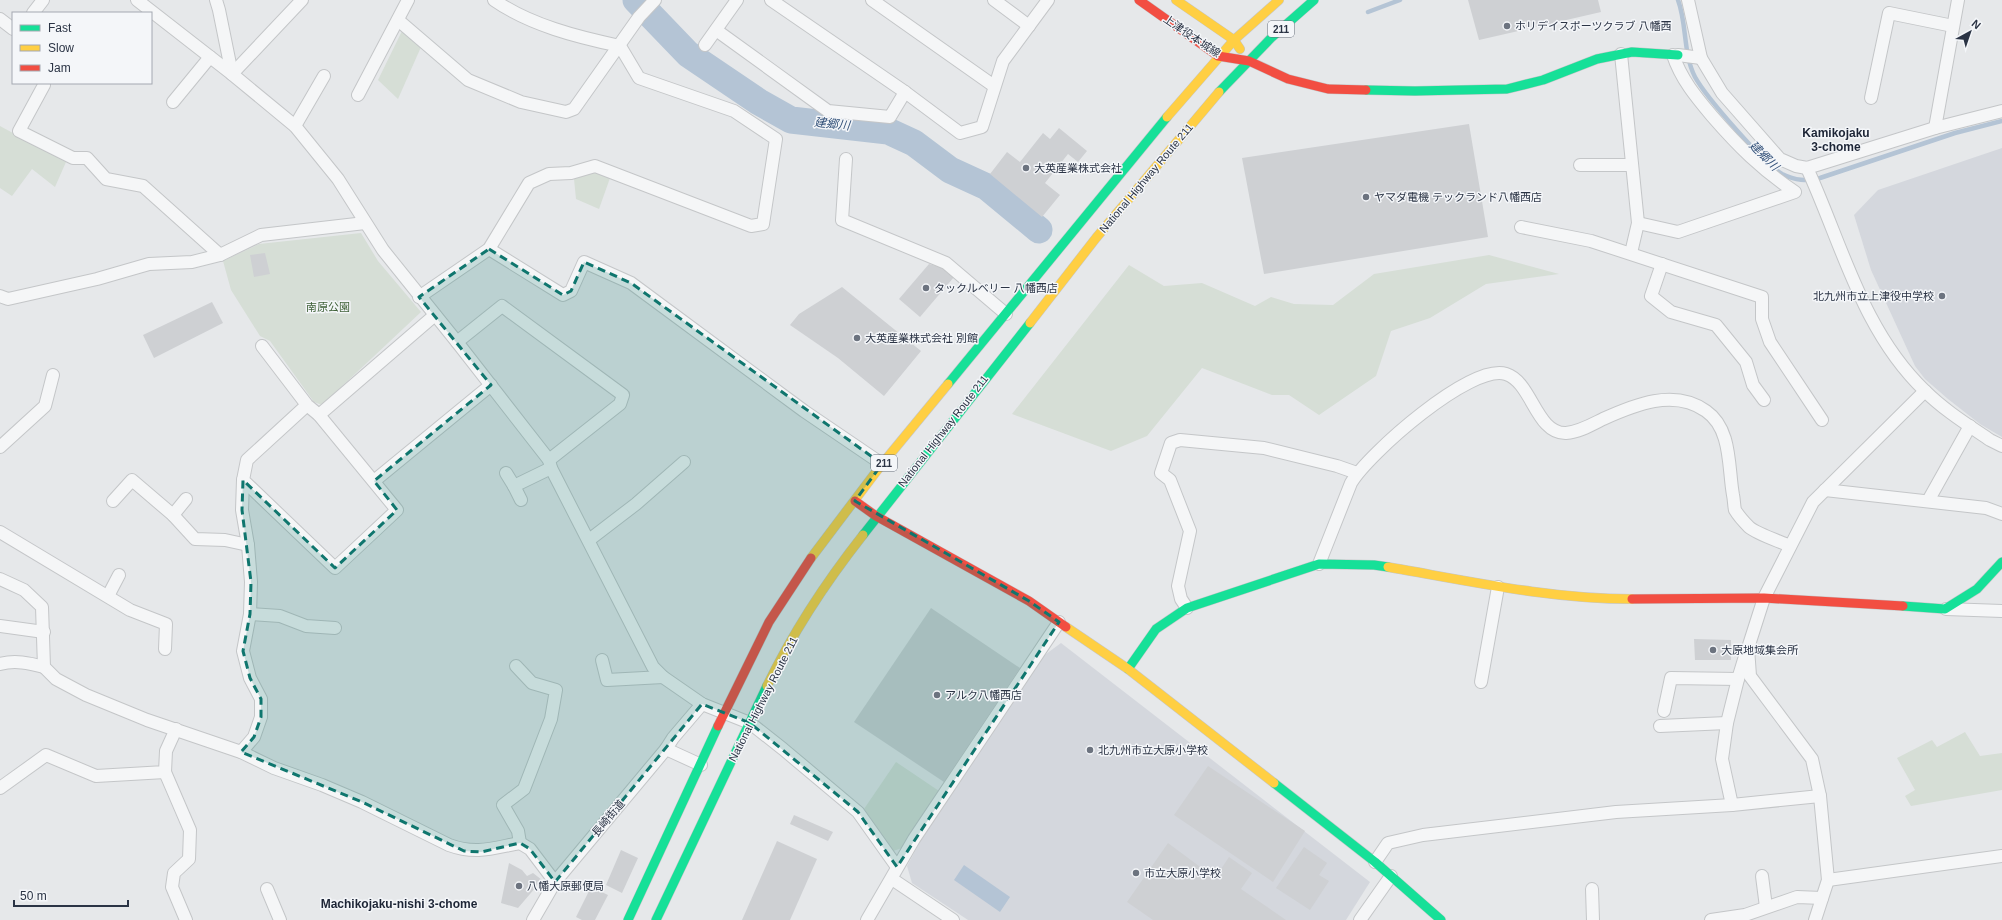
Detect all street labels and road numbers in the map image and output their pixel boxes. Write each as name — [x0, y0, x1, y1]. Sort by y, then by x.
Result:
street label: 上津役本城線 — [1161, 13, 1223, 59]
road number: 211 — [1268, 21, 1294, 37]
street label: National Highway Route 211 — [1097, 121, 1195, 235]
street label: National Highway Route 211 — [896, 373, 990, 489]
road number: 211 — [871, 455, 897, 471]
street label: National Highway Route 211 — [726, 635, 800, 763]
street label: 長崎街道 — [589, 797, 627, 839]

